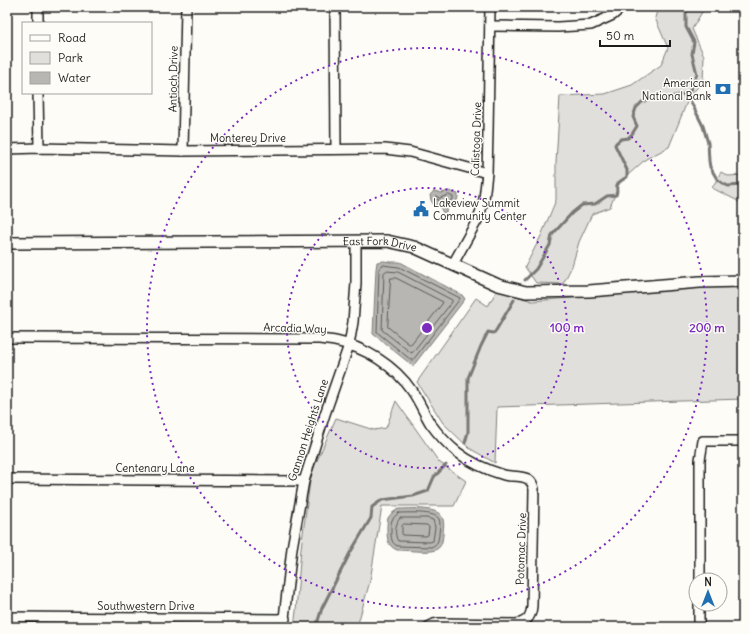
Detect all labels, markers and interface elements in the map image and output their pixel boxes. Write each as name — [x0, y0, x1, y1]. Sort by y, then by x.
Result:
legend — [22, 22, 152, 94]
scale bar — [600, 22, 670, 48]
text: 50 m — [606, 28, 635, 43]
text: Road — [58, 30, 86, 45]
street label: Antioch Drive — [165, 46, 181, 112]
text: Park — [58, 50, 83, 65]
text: Water — [58, 70, 91, 85]
place label: American National Bank — [642, 76, 711, 103]
bank icon: American National Bank — [714, 80, 732, 98]
street label: Calistoga Drive — [468, 102, 484, 176]
street label: Monterey Drive — [210, 131, 286, 145]
place label: Lakeview Summit Community Center — [433, 196, 527, 223]
public building icon: Lakeview Summit Community Center — [412, 200, 430, 218]
street label: East Fork Drive — [343, 234, 418, 254]
street label: Arcadia Way — [263, 320, 327, 336]
text: 100 m — [550, 320, 584, 335]
text: 200 m — [689, 320, 725, 335]
centre of rings — [420, 321, 434, 335]
street label: Gannon Heights Lane — [285, 377, 331, 483]
street label: Centenary Lane — [115, 461, 195, 475]
street label: Potomac Drive — [513, 512, 529, 585]
north arrow — [688, 572, 728, 612]
text: N — [704, 575, 712, 589]
street label: Southwestern Drive — [97, 599, 195, 613]

